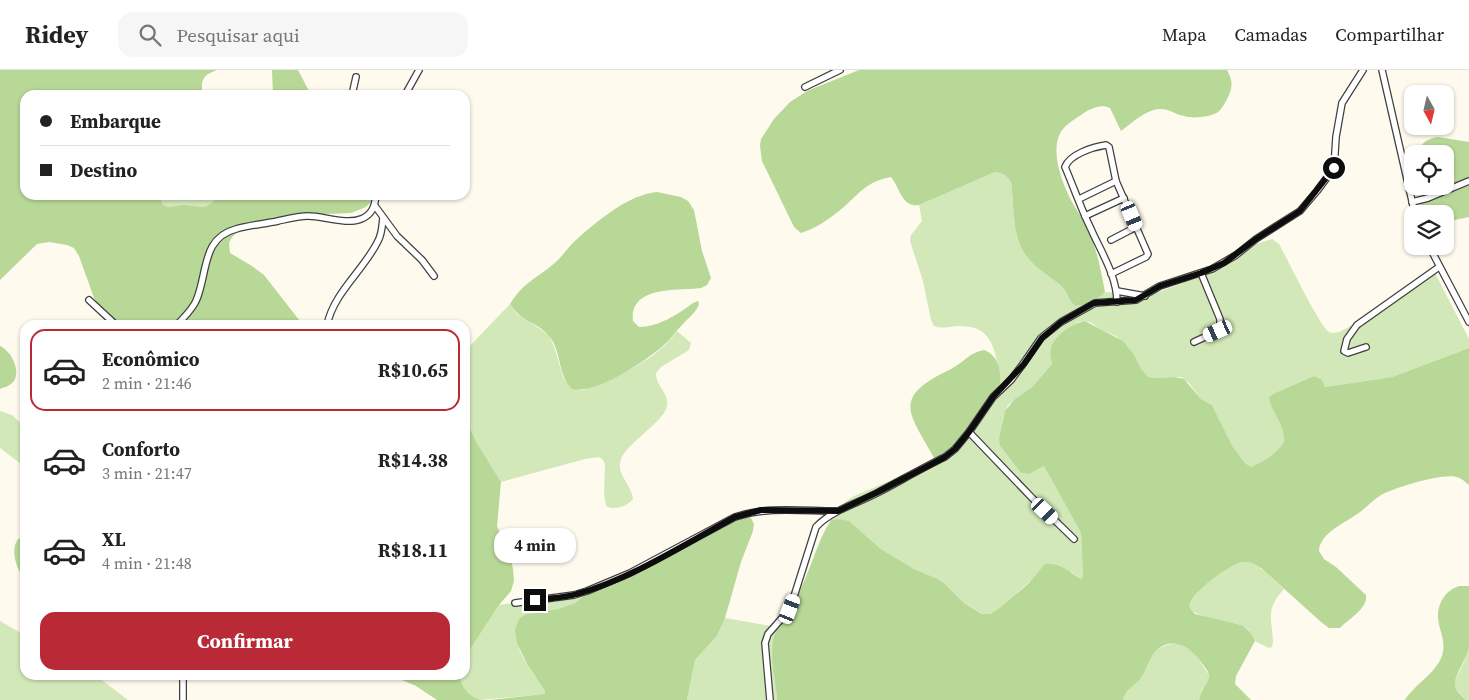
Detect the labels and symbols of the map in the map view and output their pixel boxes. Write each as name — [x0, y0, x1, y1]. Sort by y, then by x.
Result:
north arrow — [1404, 85, 1454, 135]
route start — [1323, 157, 1345, 179]
car — [1119, 199, 1144, 233]
car — [1201, 318, 1234, 344]
car — [1029, 495, 1061, 527]
callout: 4 min — [494, 528, 576, 562]
route end — [524, 589, 546, 611]
car — [777, 592, 802, 626]

